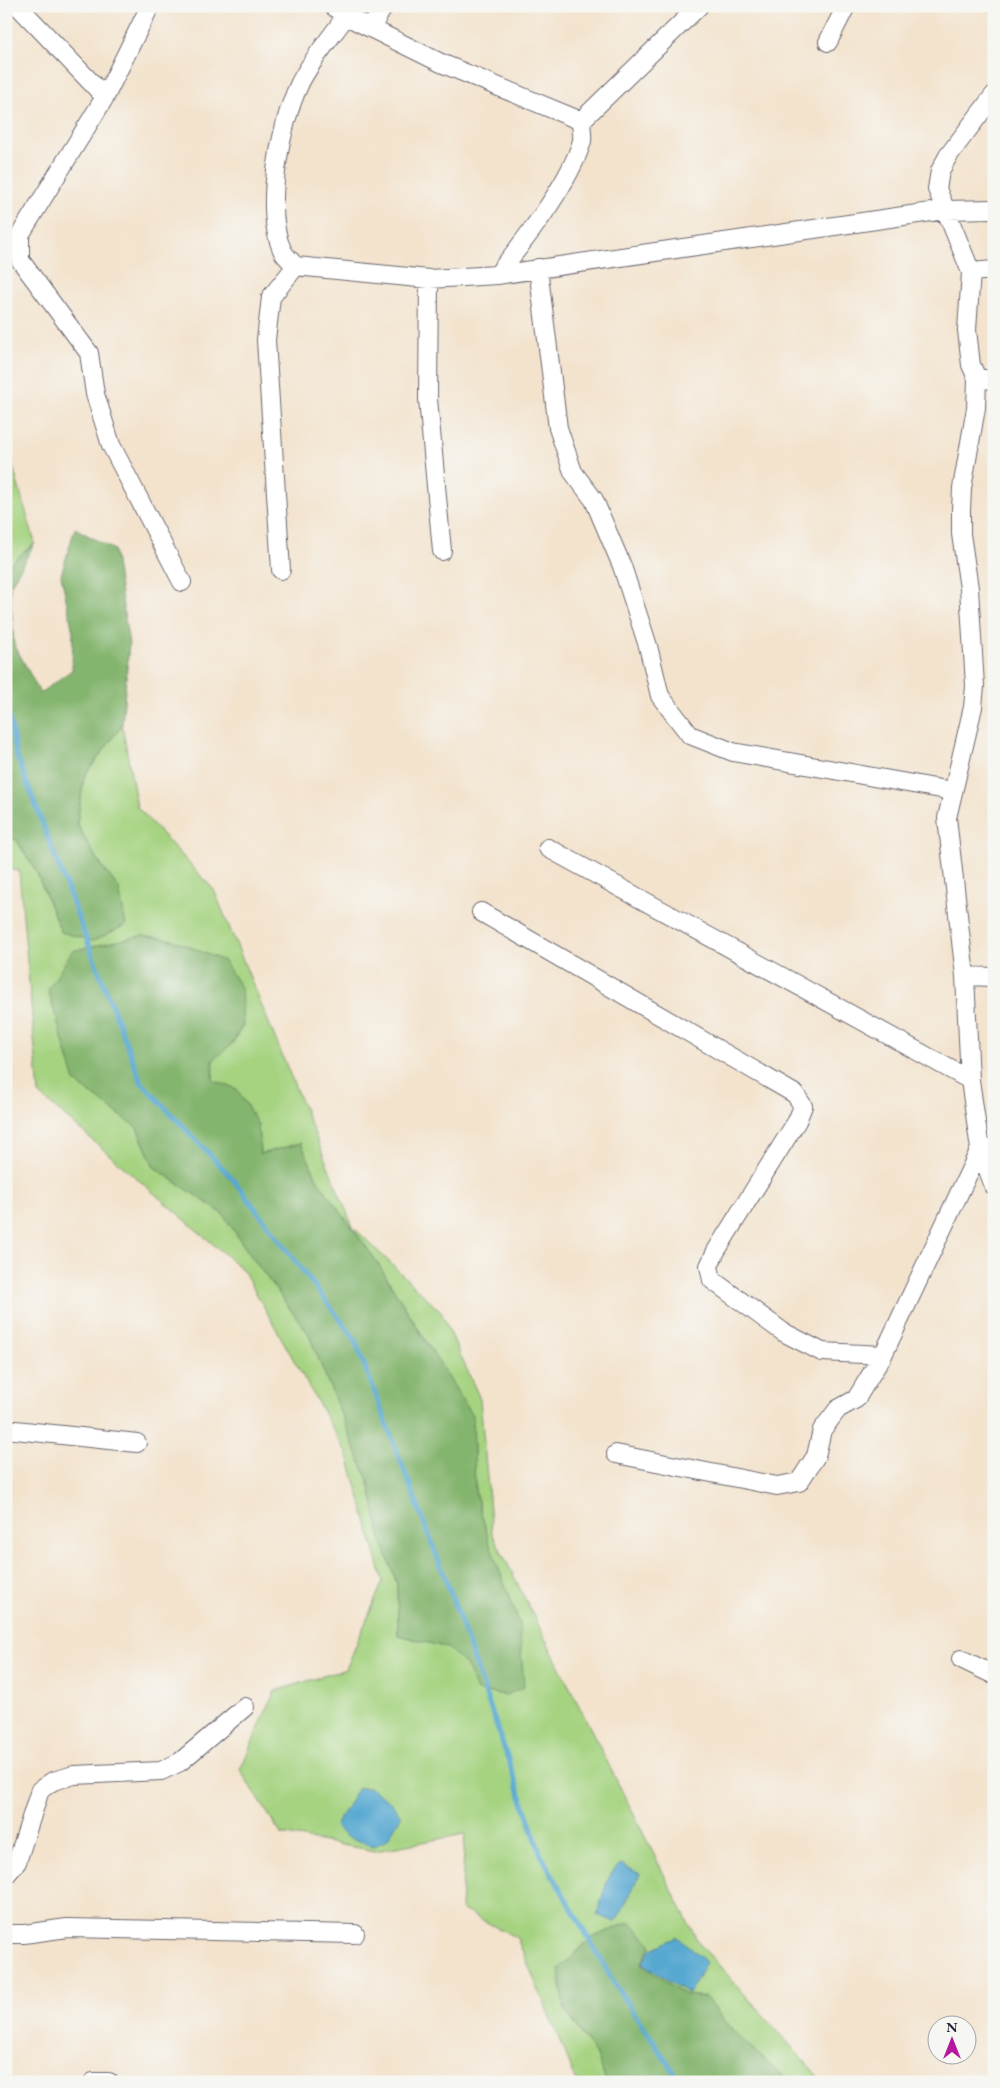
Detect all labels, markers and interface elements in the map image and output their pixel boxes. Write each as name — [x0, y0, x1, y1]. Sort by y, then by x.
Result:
north arrow — [928, 2016, 978, 2066]
text: N — [946, 2018, 958, 2036]

